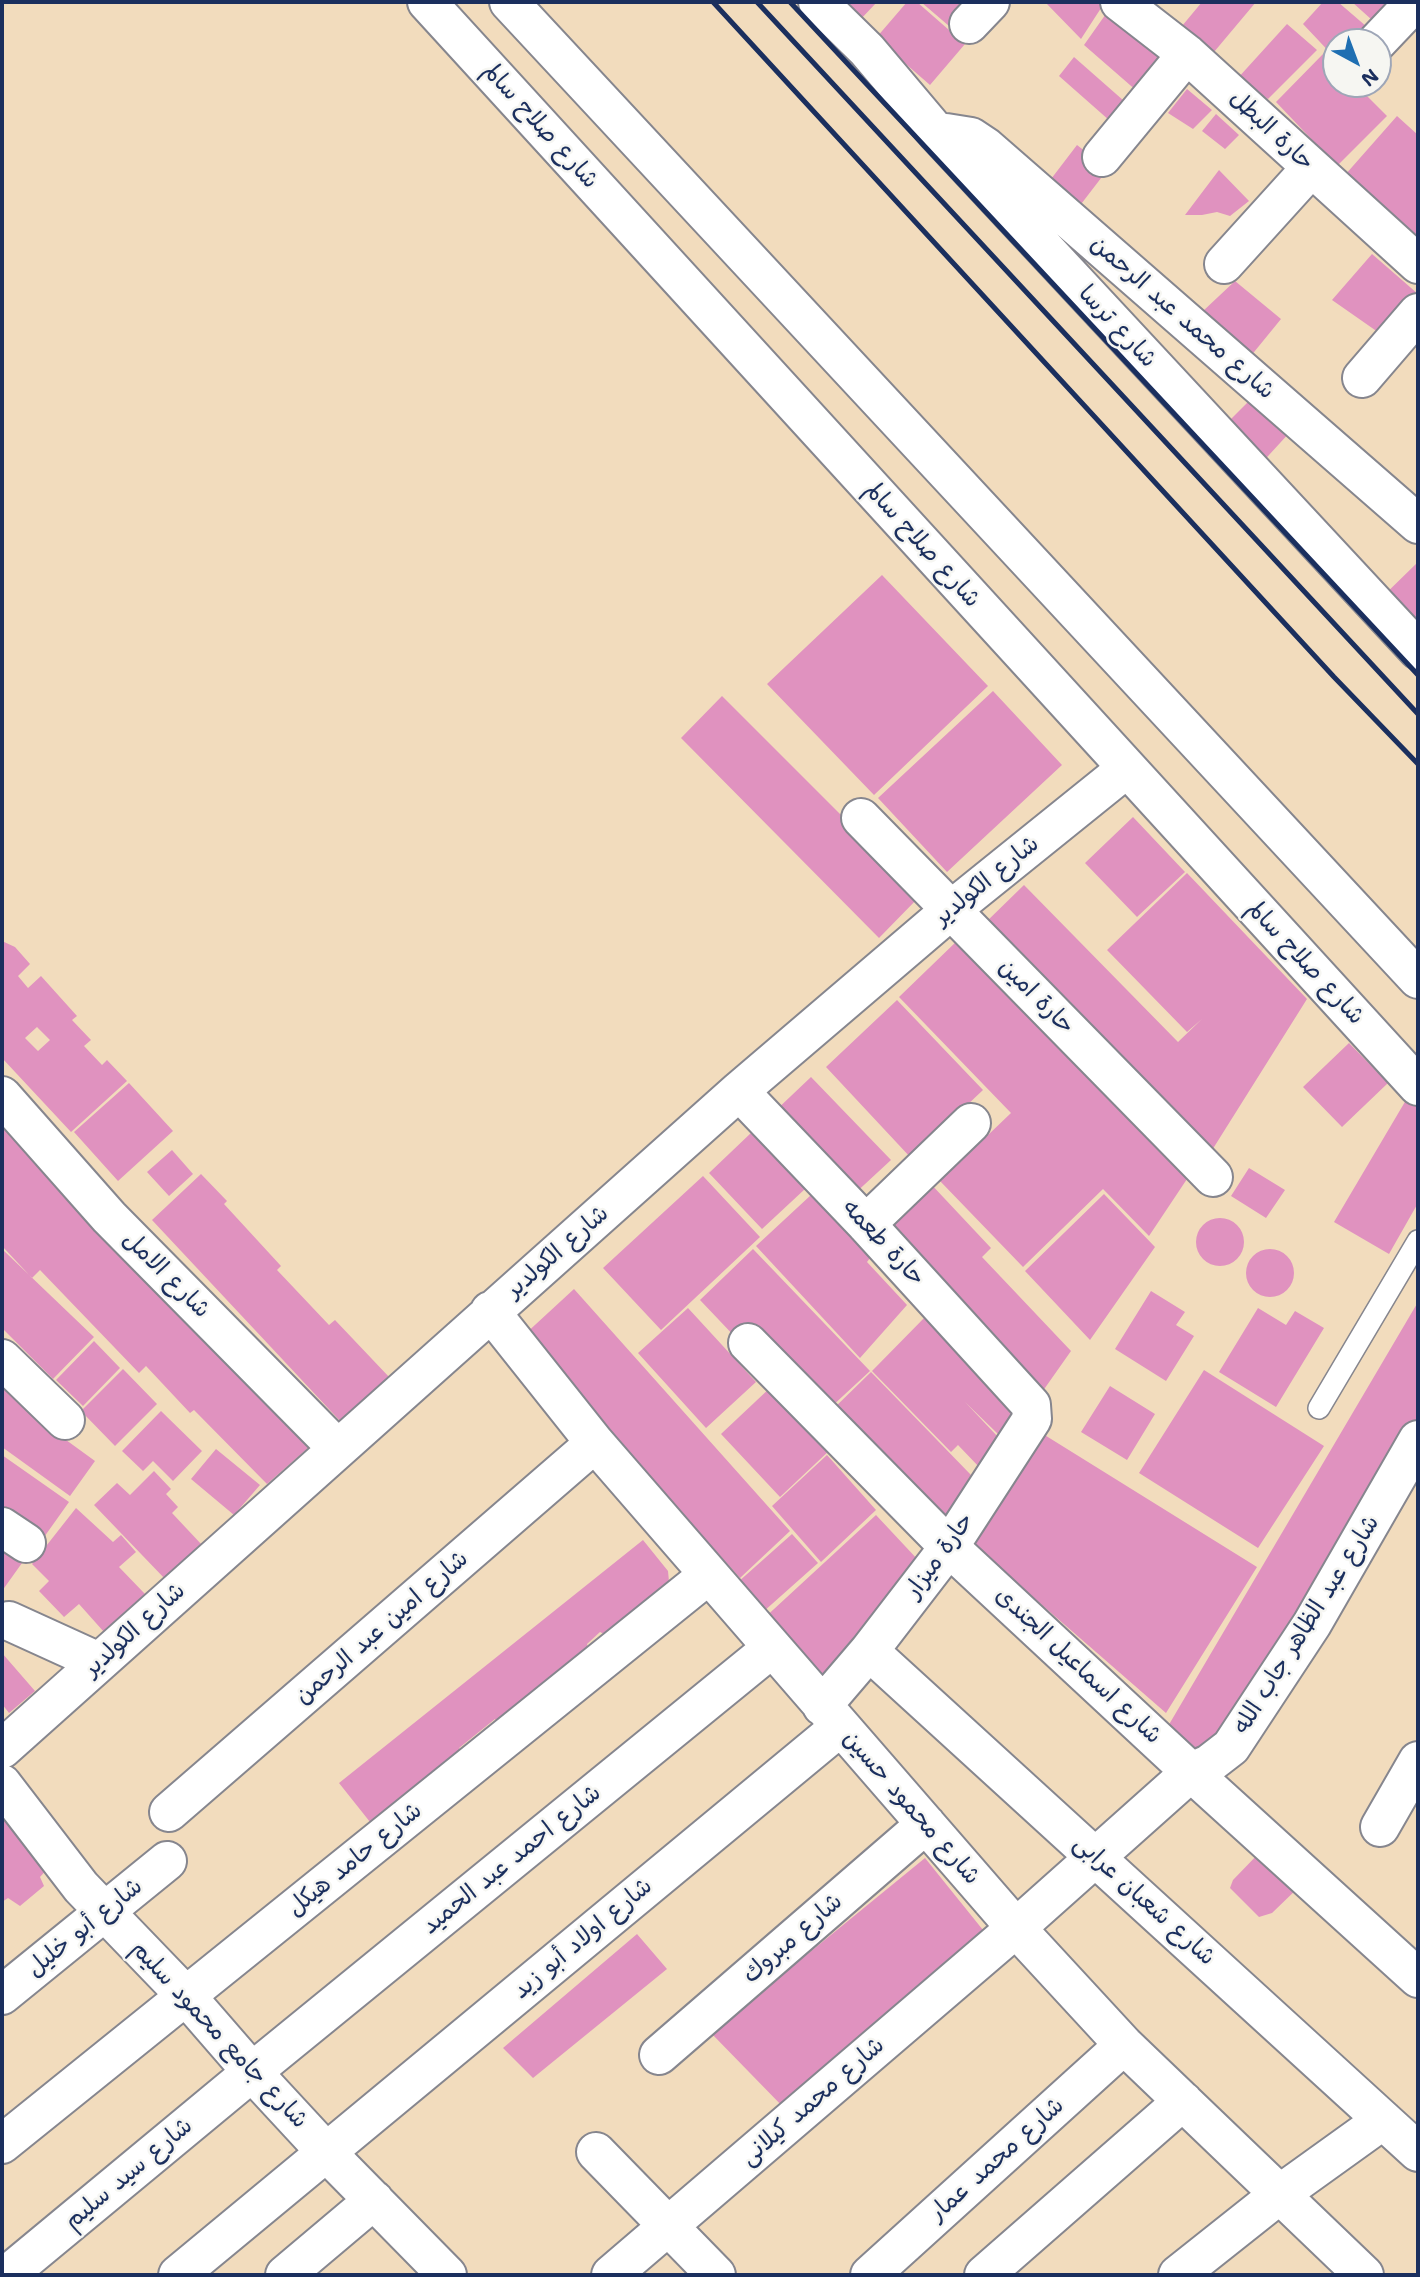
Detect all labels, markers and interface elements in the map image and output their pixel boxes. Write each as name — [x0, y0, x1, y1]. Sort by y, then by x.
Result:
north arrow — [1322, 28, 1392, 98]
street label: شارع صلاح سالم — [476, 57, 604, 195]
text: N — [1356, 63, 1384, 92]
street label: حارة البطل — [1223, 85, 1319, 177]
street label: شارع محمد عبد الرحمن — [1084, 230, 1280, 406]
street label: شارع ترسا — [1072, 280, 1162, 374]
street label: شارع صلاح سالم — [858, 476, 986, 614]
street label: شارع الكولدير — [929, 830, 1045, 932]
street label: شارع صلاح سالم — [1240, 895, 1370, 1031]
street label: حارة امين — [992, 953, 1080, 1041]
street label: حارة طعمه — [835, 1193, 931, 1293]
street label: شارع الكولدير — [501, 1200, 615, 1304]
street label: شارع الامل — [116, 1225, 216, 1325]
street label: حارة ميزار — [899, 1508, 981, 1604]
street label: شارع عبد الظاهر جاب الله — [1228, 1510, 1386, 1740]
street label: شارع امين عبد الرحمن — [289, 1545, 475, 1711]
street label: شارع الكولدير — [78, 1577, 192, 1683]
street label: شارع اسماعيل الجندى — [989, 1581, 1167, 1751]
street label: شارع محمود حسين — [836, 1725, 986, 1891]
street label: شارع احمد عبد الحميد — [417, 1779, 607, 1941]
street label: شارع حامد هيكل — [282, 1797, 428, 1923]
street label: شارع شعبان عرابى — [1067, 1830, 1221, 1972]
street label: شارع اولاد أبو زيد — [507, 1872, 659, 2006]
street label: شارع أبو خليل — [21, 1873, 149, 1983]
street label: شارع مبروك — [737, 1888, 849, 1990]
street label: شارع جامع محمود سليم — [124, 1935, 314, 2135]
street label: شارع محمد كيلانى — [735, 2032, 891, 2172]
street label: شارع محمد عمار — [923, 2092, 1071, 2228]
street label: شارع سيد سليم — [59, 2112, 199, 2236]

